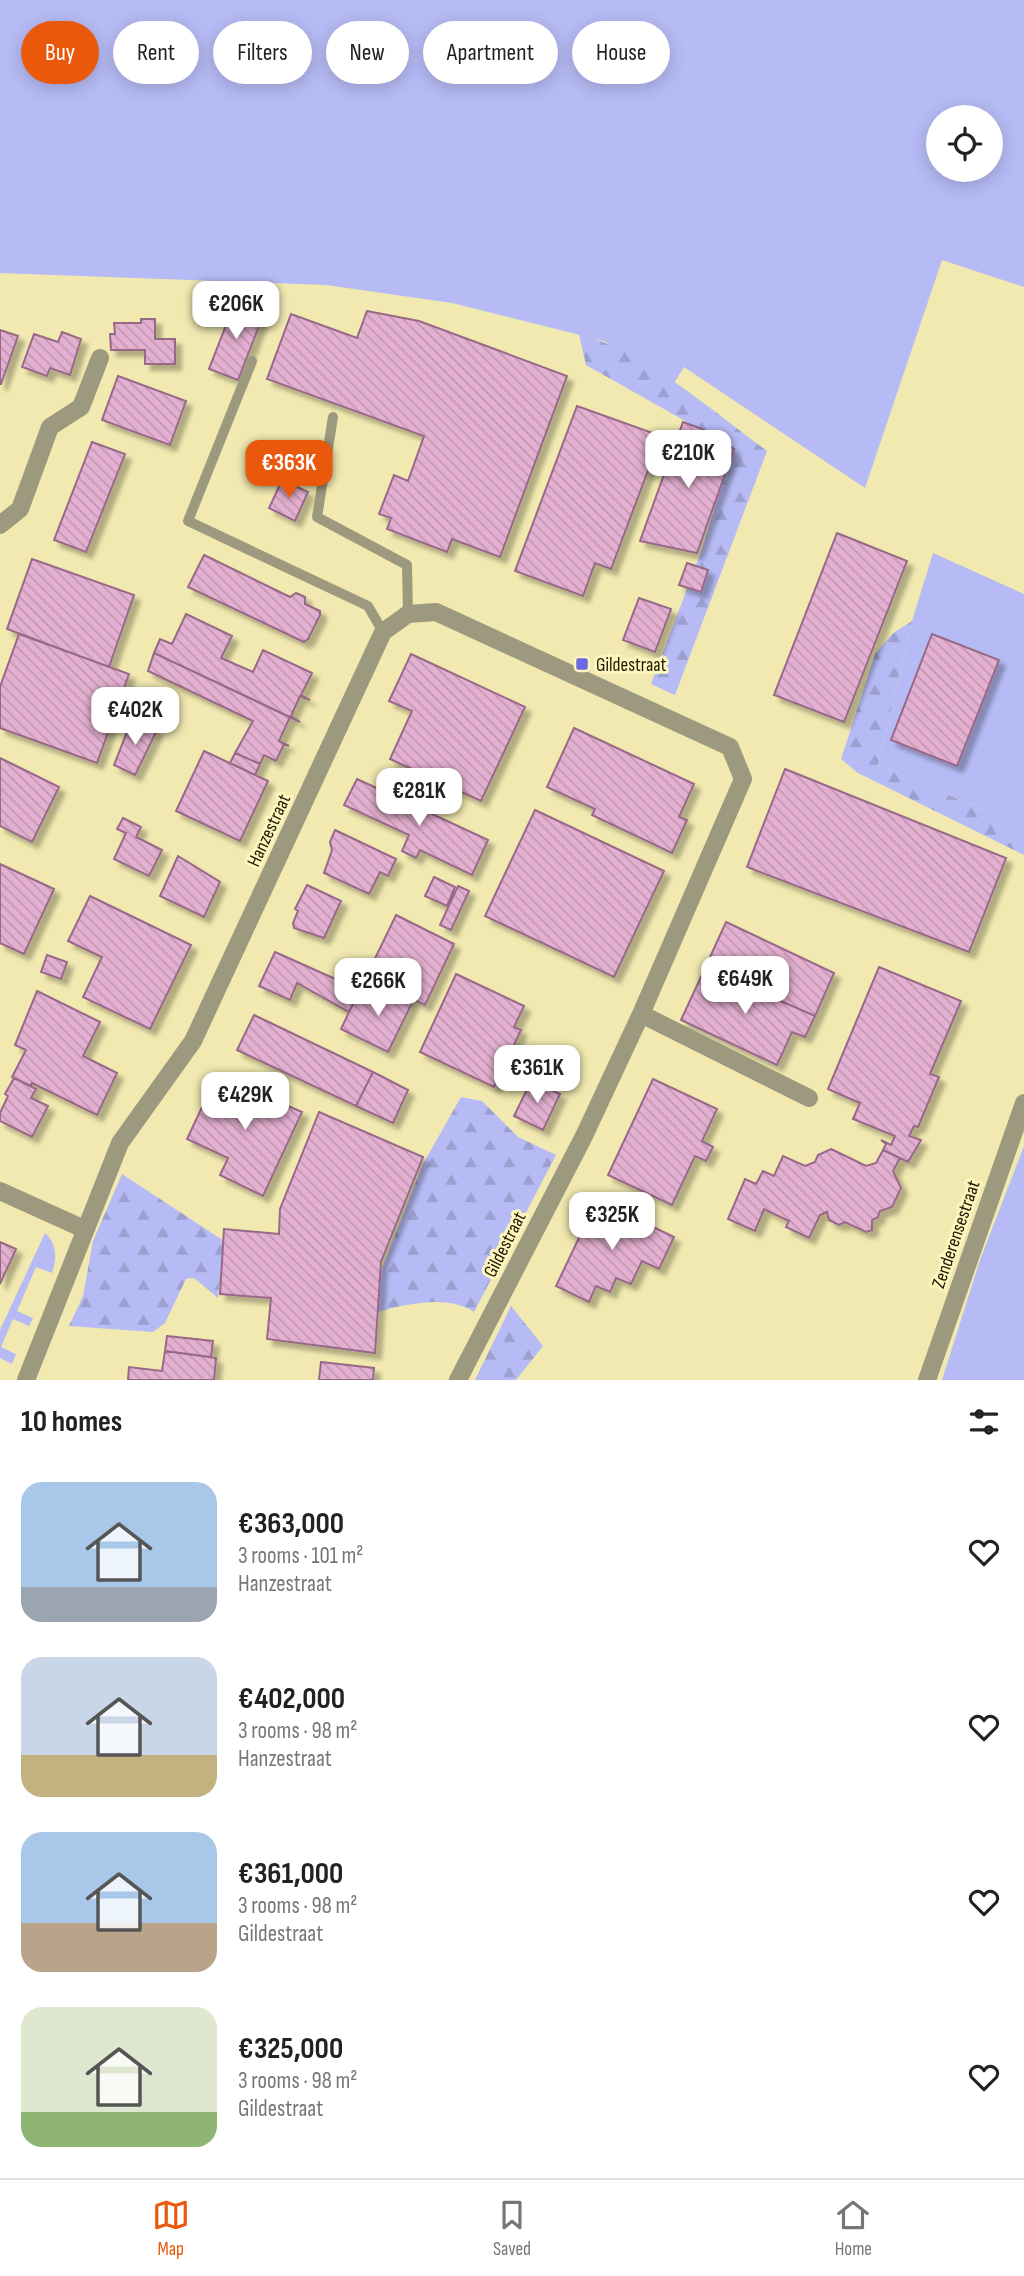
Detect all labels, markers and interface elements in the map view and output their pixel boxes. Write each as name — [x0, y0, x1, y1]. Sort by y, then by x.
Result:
chip: Buy — [21, 21, 99, 84]
chip: Rent — [113, 21, 199, 84]
chip: Filters — [213, 21, 312, 84]
chip: New — [326, 21, 409, 84]
chip: Apartment — [423, 21, 558, 84]
chip: House — [572, 21, 670, 84]
map controls — [926, 105, 1003, 182]
button: locate — [926, 105, 1003, 182]
pin: €206K — [187, 282, 285, 341]
text: €206K — [208, 290, 264, 318]
pin: €210K — [639, 430, 737, 490]
text: €210K — [661, 439, 715, 467]
pin: €363K — [240, 440, 338, 500]
text: €363K — [262, 449, 316, 477]
place label: Gildestraat — [596, 654, 667, 677]
marker: Gildestraat — [574, 656, 590, 672]
pin: €402K — [86, 688, 184, 747]
text: €402K — [107, 696, 163, 724]
pin: €281K — [370, 768, 468, 828]
text: €281K — [392, 777, 446, 805]
street label: Hanzestraat — [243, 790, 296, 871]
pin: €649K — [696, 956, 794, 1016]
pin: €266K — [329, 958, 427, 1018]
text: €649K — [717, 965, 773, 993]
text: €266K — [350, 967, 406, 995]
pin: €361K — [488, 1046, 586, 1105]
text: €361K — [510, 1054, 564, 1082]
pin: €429K — [196, 1072, 294, 1132]
text: €429K — [217, 1081, 273, 1109]
street label: Zenderensestraat — [927, 1177, 986, 1291]
pin: €325K — [563, 1192, 661, 1252]
text: €325K — [585, 1201, 639, 1229]
street label: Gildestraat — [479, 1208, 532, 1281]
icon: filters — [965, 1403, 1003, 1441]
text: 10 homes — [21, 1404, 122, 1440]
text: €363,000 — [238, 1506, 344, 1542]
icon: home — [77, 1510, 161, 1594]
icon: heart — [965, 1533, 1003, 1571]
text: 3 rooms · 101 m² — [238, 1542, 363, 1570]
text: Hanzestraat — [238, 1570, 332, 1598]
text: €402,000 — [238, 1681, 345, 1717]
icon: home — [77, 1685, 161, 1769]
icon: heart — [965, 1708, 1003, 1746]
text: 3 rooms · 98 m² — [238, 1717, 357, 1745]
text: Hanzestraat — [238, 1745, 332, 1773]
text: €361,000 — [238, 1856, 343, 1892]
icon: home — [77, 1860, 161, 1944]
icon: heart — [965, 1883, 1003, 1921]
text: 3 rooms · 98 m² — [238, 1892, 357, 1920]
text: Gildestraat — [238, 1920, 323, 1948]
text: €325,000 — [238, 2031, 343, 2067]
icon: home — [77, 2035, 161, 2119]
icon: heart — [965, 2058, 1003, 2096]
text: 3 rooms · 98 m² — [238, 2067, 357, 2095]
text: Gildestraat — [238, 2095, 323, 2123]
tab: Map — [152, 2196, 190, 2261]
tab: Saved — [493, 2196, 531, 2261]
tab: Home — [834, 2196, 872, 2261]

